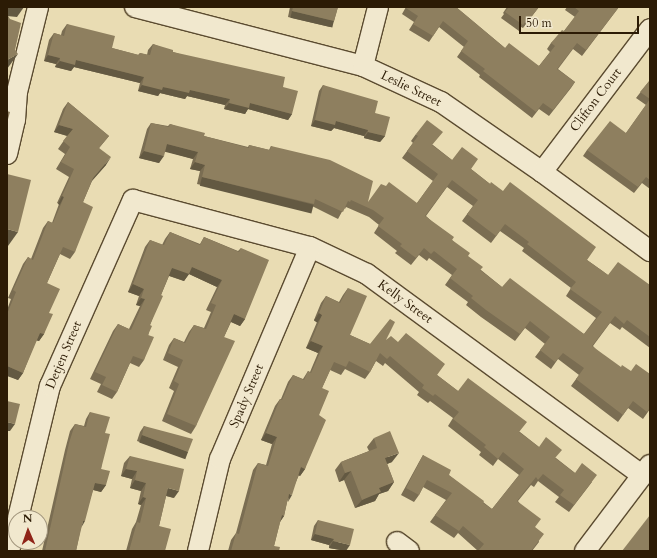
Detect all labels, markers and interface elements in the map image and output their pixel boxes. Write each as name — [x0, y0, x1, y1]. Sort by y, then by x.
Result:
scale bar — [521, 8, 641, 34]
text: 50 m — [526, 15, 552, 31]
street label: Clifton Court — [567, 65, 625, 135]
street label: Leslie Street — [378, 68, 444, 110]
street label: Kelly Street — [375, 277, 435, 327]
street label: Detjen Street — [43, 319, 85, 391]
street label: Spady Street — [227, 362, 267, 430]
north arrow — [8, 510, 48, 550]
text: N — [23, 511, 33, 526]

